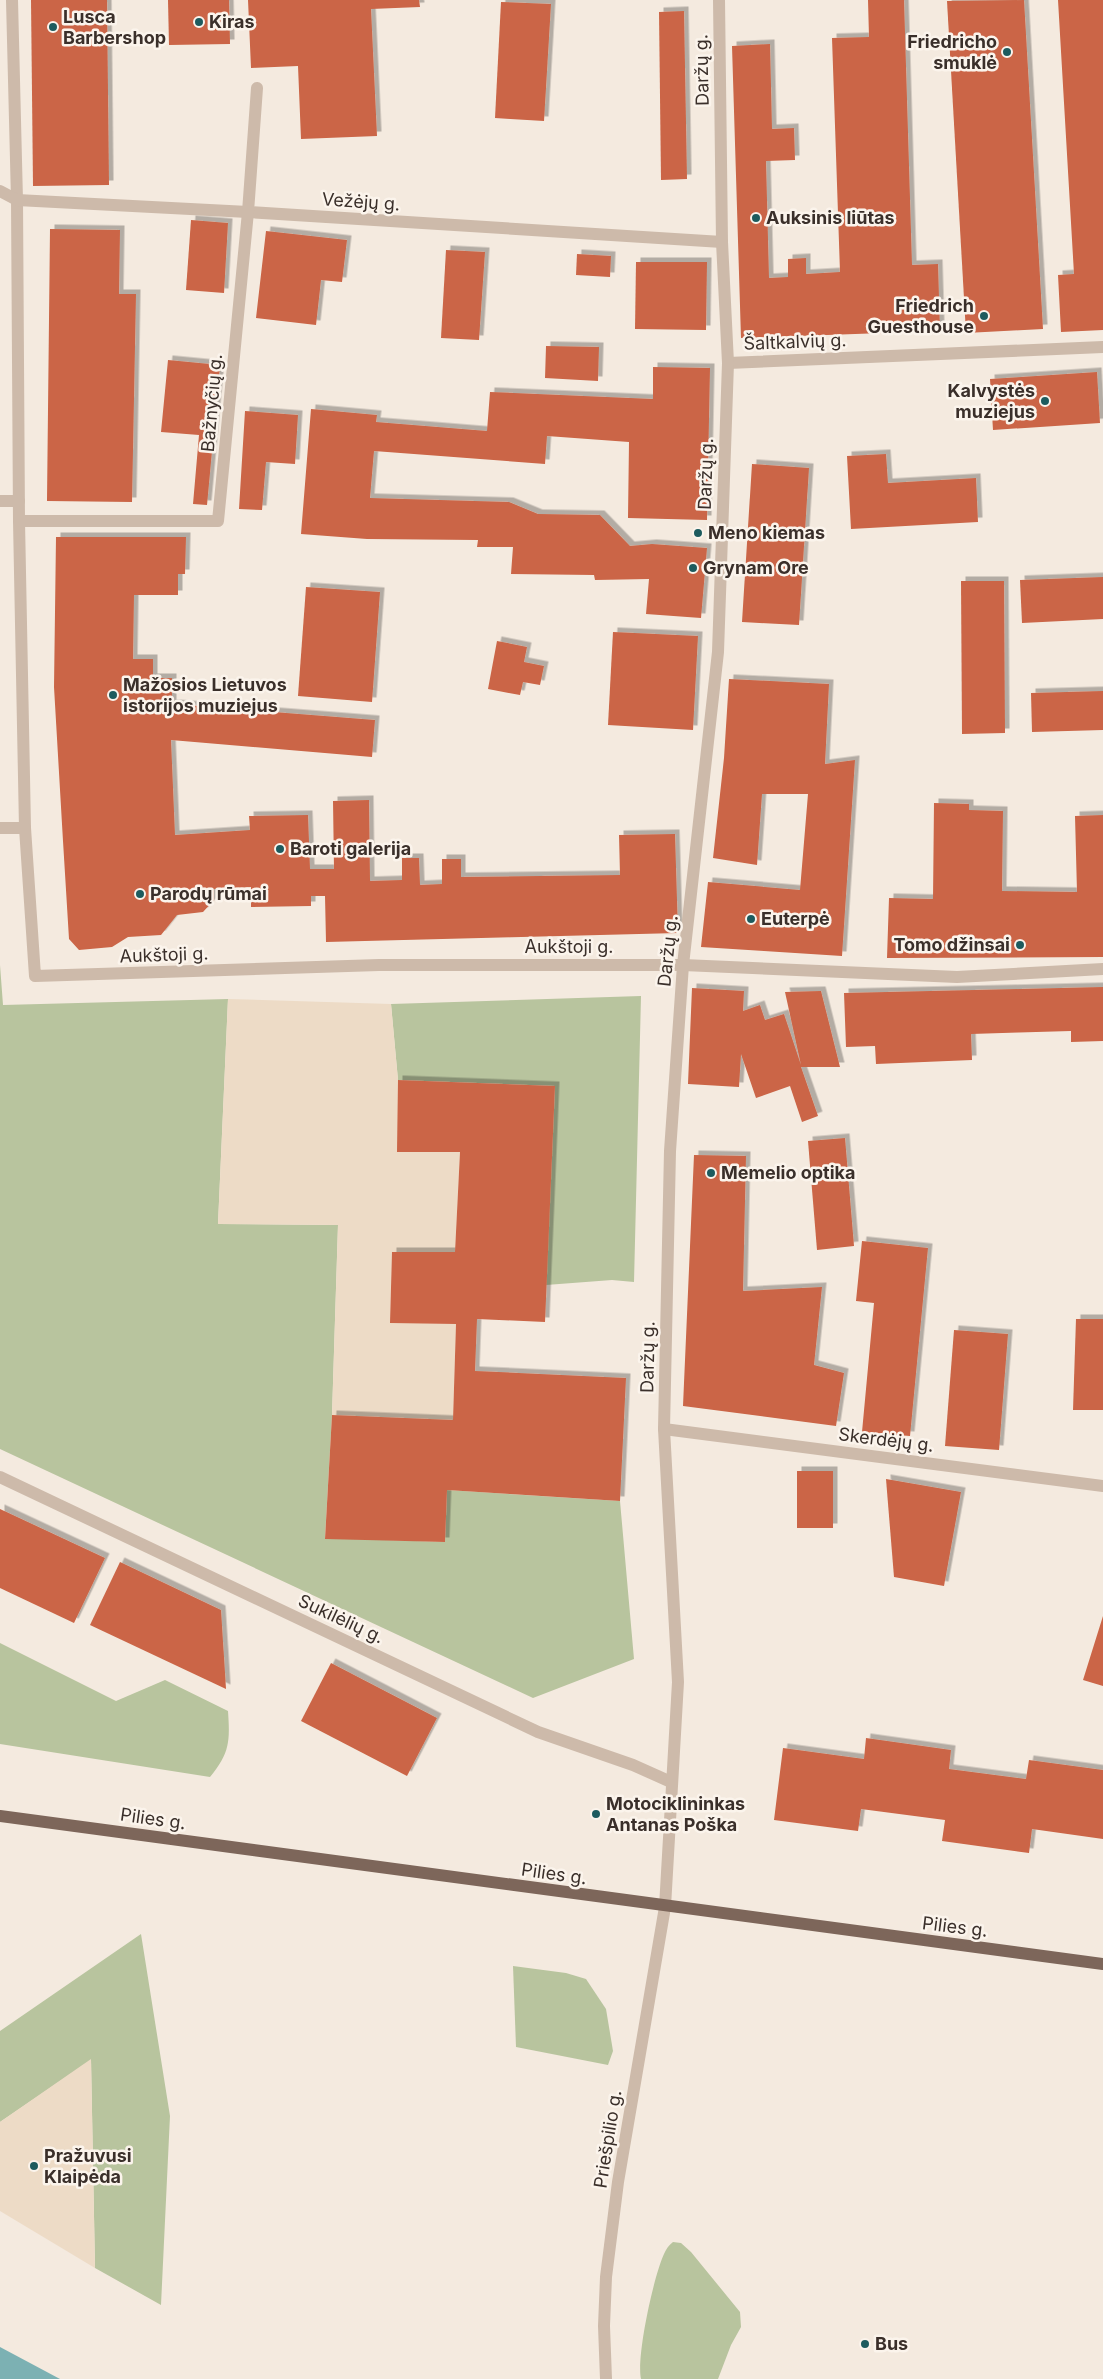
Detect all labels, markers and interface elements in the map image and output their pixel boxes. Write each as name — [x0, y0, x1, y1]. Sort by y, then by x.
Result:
place label: Lusca Barbershop — [63, 6, 166, 48]
place label: Kiras — [209, 11, 255, 32]
marker: Kiras — [193, 16, 205, 28]
marker: Lusca Barbershop — [47, 21, 59, 33]
place label: Friedricho smuklė — [907, 31, 997, 73]
street label: Daržų g. — [690, 34, 713, 106]
marker: Friedricho smuklė — [1001, 46, 1013, 58]
street label: Vežėjų g. — [321, 188, 401, 215]
place label: Auksinis liūtas — [766, 207, 895, 228]
marker: Auksinis liūtas — [750, 212, 762, 224]
place label: Friedrich Guesthouse — [868, 295, 974, 337]
marker: Friedrich Guesthouse — [978, 310, 990, 322]
street label: Šaltkalvių g. — [743, 328, 847, 354]
street label: Bažnyčių g. — [197, 353, 226, 453]
place label: Kalvystės muziejus — [948, 380, 1035, 422]
marker: Kalvystės muziejus — [1039, 395, 1051, 407]
street label: Daržų g. — [694, 438, 717, 510]
place label: Meno kiemas — [708, 522, 825, 543]
marker: Meno kiemas — [692, 527, 704, 539]
place label: Grynam Ore — [703, 557, 809, 578]
marker: Grynam Ore — [687, 562, 699, 574]
place label: Mažosios Lietuvos istorijos muziejus — [123, 674, 287, 716]
marker: Mažosios Lietuvos istorijos muziejus — [107, 689, 119, 701]
place label: Baroti galerija — [290, 838, 411, 859]
marker: Baroti galerija — [274, 843, 286, 855]
place label: Parodų rūmai — [150, 883, 267, 904]
marker: Parodų rūmai — [134, 888, 146, 900]
place label: Euterpė — [761, 908, 830, 929]
marker: Euterpė — [745, 913, 757, 925]
street label: Daržų g. — [653, 914, 682, 988]
place label: Tomo džinsai — [893, 934, 1010, 955]
street label: Aukštoji g. — [525, 936, 613, 957]
marker: Tomo džinsai — [1014, 939, 1026, 951]
street label: Aukštoji g. — [119, 942, 209, 967]
place label: Memelio optika — [721, 1162, 855, 1183]
marker: Memelio optika — [705, 1167, 717, 1179]
street label: Daržų g. — [636, 1321, 659, 1393]
street label: Skerdėjų g. — [837, 1423, 935, 1456]
street label: Sukilėlių g. — [295, 1590, 387, 1647]
place label: Motociklininkas Antanas Poška — [606, 1793, 745, 1835]
street label: Pilies g. — [119, 1804, 187, 1833]
marker: Motociklininkas Antanas Poška — [590, 1808, 602, 1820]
street label: Pilies g. — [520, 1859, 588, 1888]
street label: Pilies g. — [921, 1912, 989, 1941]
street label: Priešpilio g. — [589, 2088, 626, 2190]
place label: Pražuvusi Klaipėda — [44, 2145, 132, 2187]
marker: Pražuvusi Klaipėda — [28, 2160, 40, 2172]
place label: Bus — [875, 2333, 908, 2354]
marker: Bus — [859, 2338, 871, 2350]

